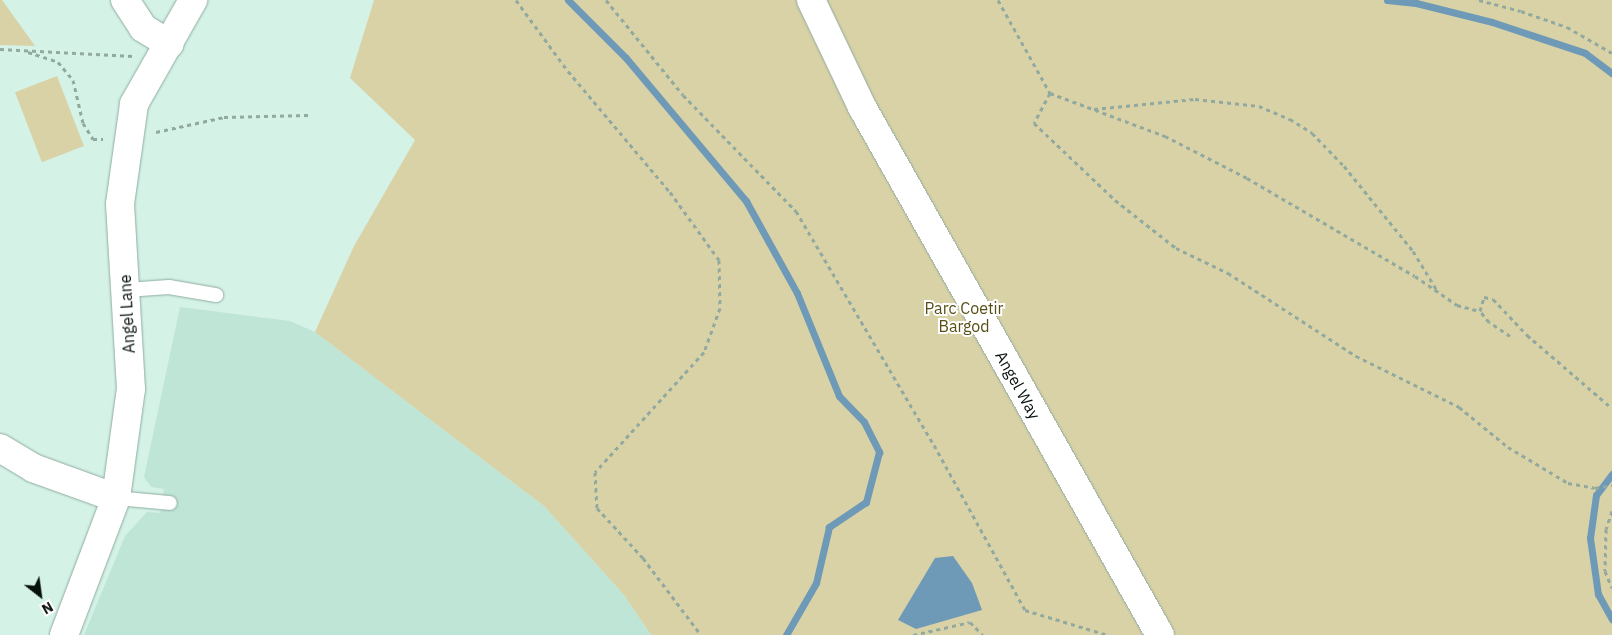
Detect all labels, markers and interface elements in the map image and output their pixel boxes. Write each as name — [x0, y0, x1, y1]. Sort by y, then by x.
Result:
street label: Angel Lane — [115, 274, 139, 354]
park label: Parc Coetir Bargod — [925, 298, 1003, 336]
street label: Angel Way — [991, 347, 1045, 423]
north arrow — [15, 570, 65, 620]
text: N — [39, 598, 56, 618]

